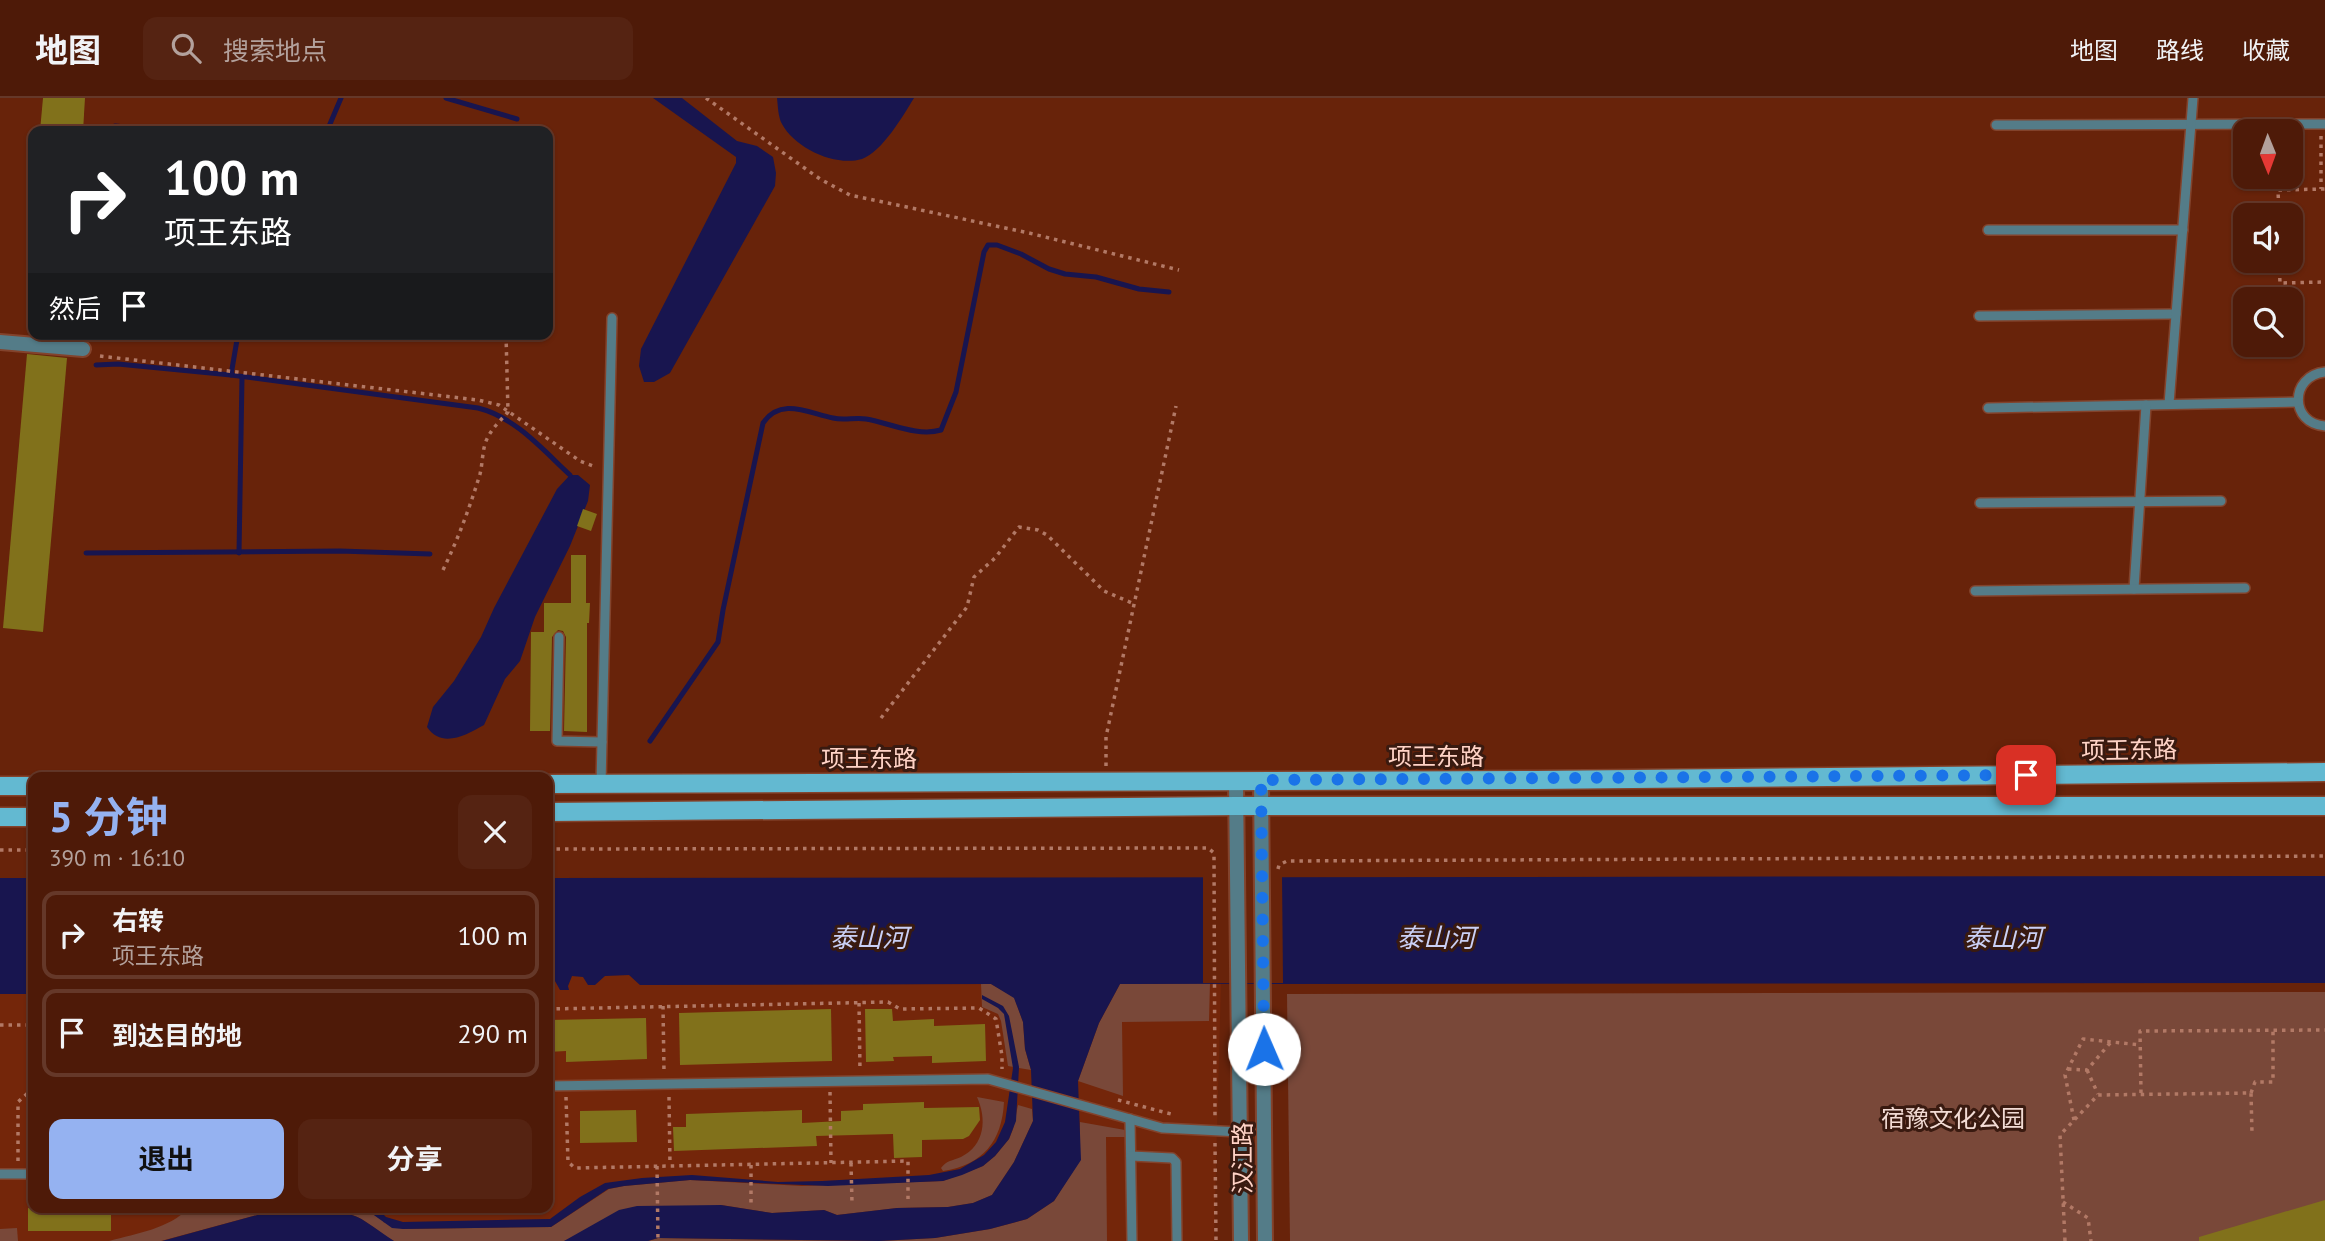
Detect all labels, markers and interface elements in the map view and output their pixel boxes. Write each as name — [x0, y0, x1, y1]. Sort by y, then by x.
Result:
search box — [143, 17, 633, 80]
text: 地图 — [35, 28, 101, 71]
icon: search — [167, 29, 205, 67]
text: 搜索地点 — [223, 34, 327, 67]
text: 地图 — [2070, 35, 2118, 66]
text: 路线 — [2156, 35, 2204, 66]
text: 收藏 — [2242, 35, 2290, 66]
north arrow — [2233, 119, 2303, 189]
map controls — [2233, 119, 2303, 357]
text: 100 m — [164, 145, 299, 209]
icon: right — [49, 154, 140, 245]
button: sound — [2233, 203, 2303, 273]
text: 项王东路 — [164, 211, 292, 253]
icon: arrive — [115, 287, 153, 325]
button: search — [2233, 287, 2303, 357]
text: 然后 — [49, 292, 101, 325]
street label: 项王东路 — [2081, 734, 2177, 766]
street label: 项王东路 — [1388, 741, 1484, 772]
street label: 项王东路 — [821, 743, 917, 774]
pin — [1996, 745, 2056, 805]
icon: arrive — [2007, 756, 2045, 794]
text: 5 分钟 — [49, 789, 167, 844]
button: close — [458, 795, 532, 869]
text: 390 m · 16:10 — [49, 843, 185, 872]
text: 右转 — [112, 904, 164, 937]
icon: right — [53, 916, 91, 954]
text: 100 m — [457, 919, 528, 952]
water label: 泰山河 — [830, 921, 913, 954]
water label: 泰山河 — [1397, 921, 1480, 954]
water label: 泰山河 — [1964, 921, 2047, 954]
text: 项王东路 — [112, 941, 204, 970]
position arrow — [1227, 1012, 1301, 1086]
icon: arrive — [53, 1014, 91, 1052]
text: 290 m — [457, 1017, 528, 1050]
text: 到达目的地 — [112, 1019, 242, 1052]
park label: 宿豫文化公园 — [1881, 1103, 2025, 1134]
button: 退出 — [49, 1119, 284, 1199]
button: 分享 — [298, 1119, 532, 1199]
street label: 汉江路 — [1227, 1122, 1258, 1194]

